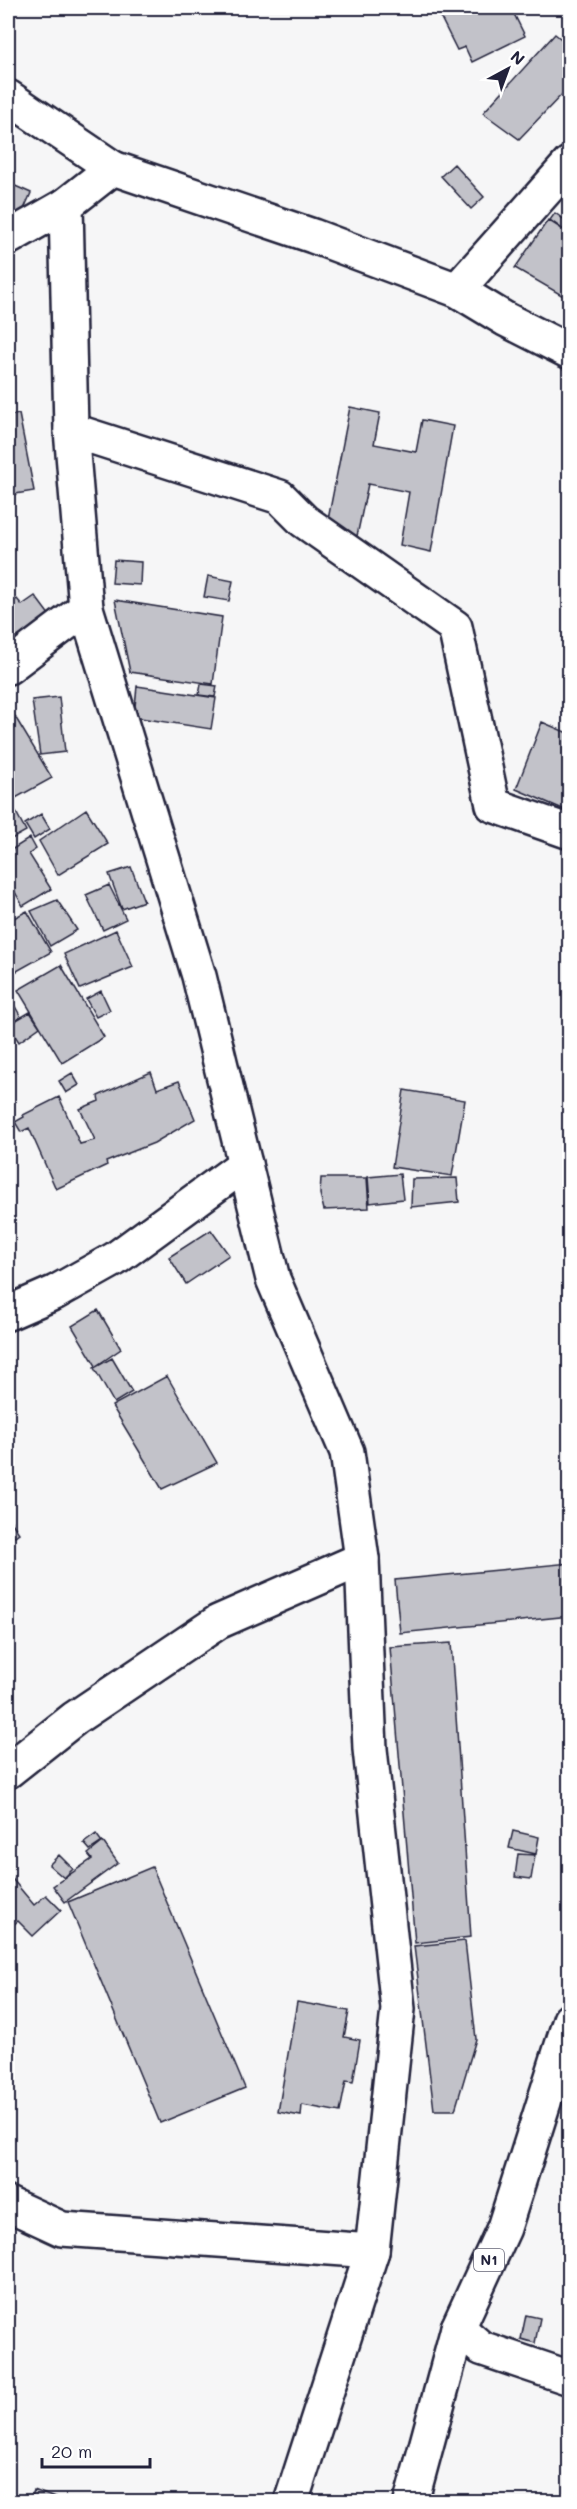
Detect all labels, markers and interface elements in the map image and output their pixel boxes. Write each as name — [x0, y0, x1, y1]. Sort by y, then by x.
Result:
north arrow — [478, 39, 538, 99]
text: N — [507, 45, 530, 69]
road number: N1 — [474, 2249, 504, 2271]
scale bar — [42, 2431, 150, 2469]
text: 20 m — [51, 2439, 92, 2463]

